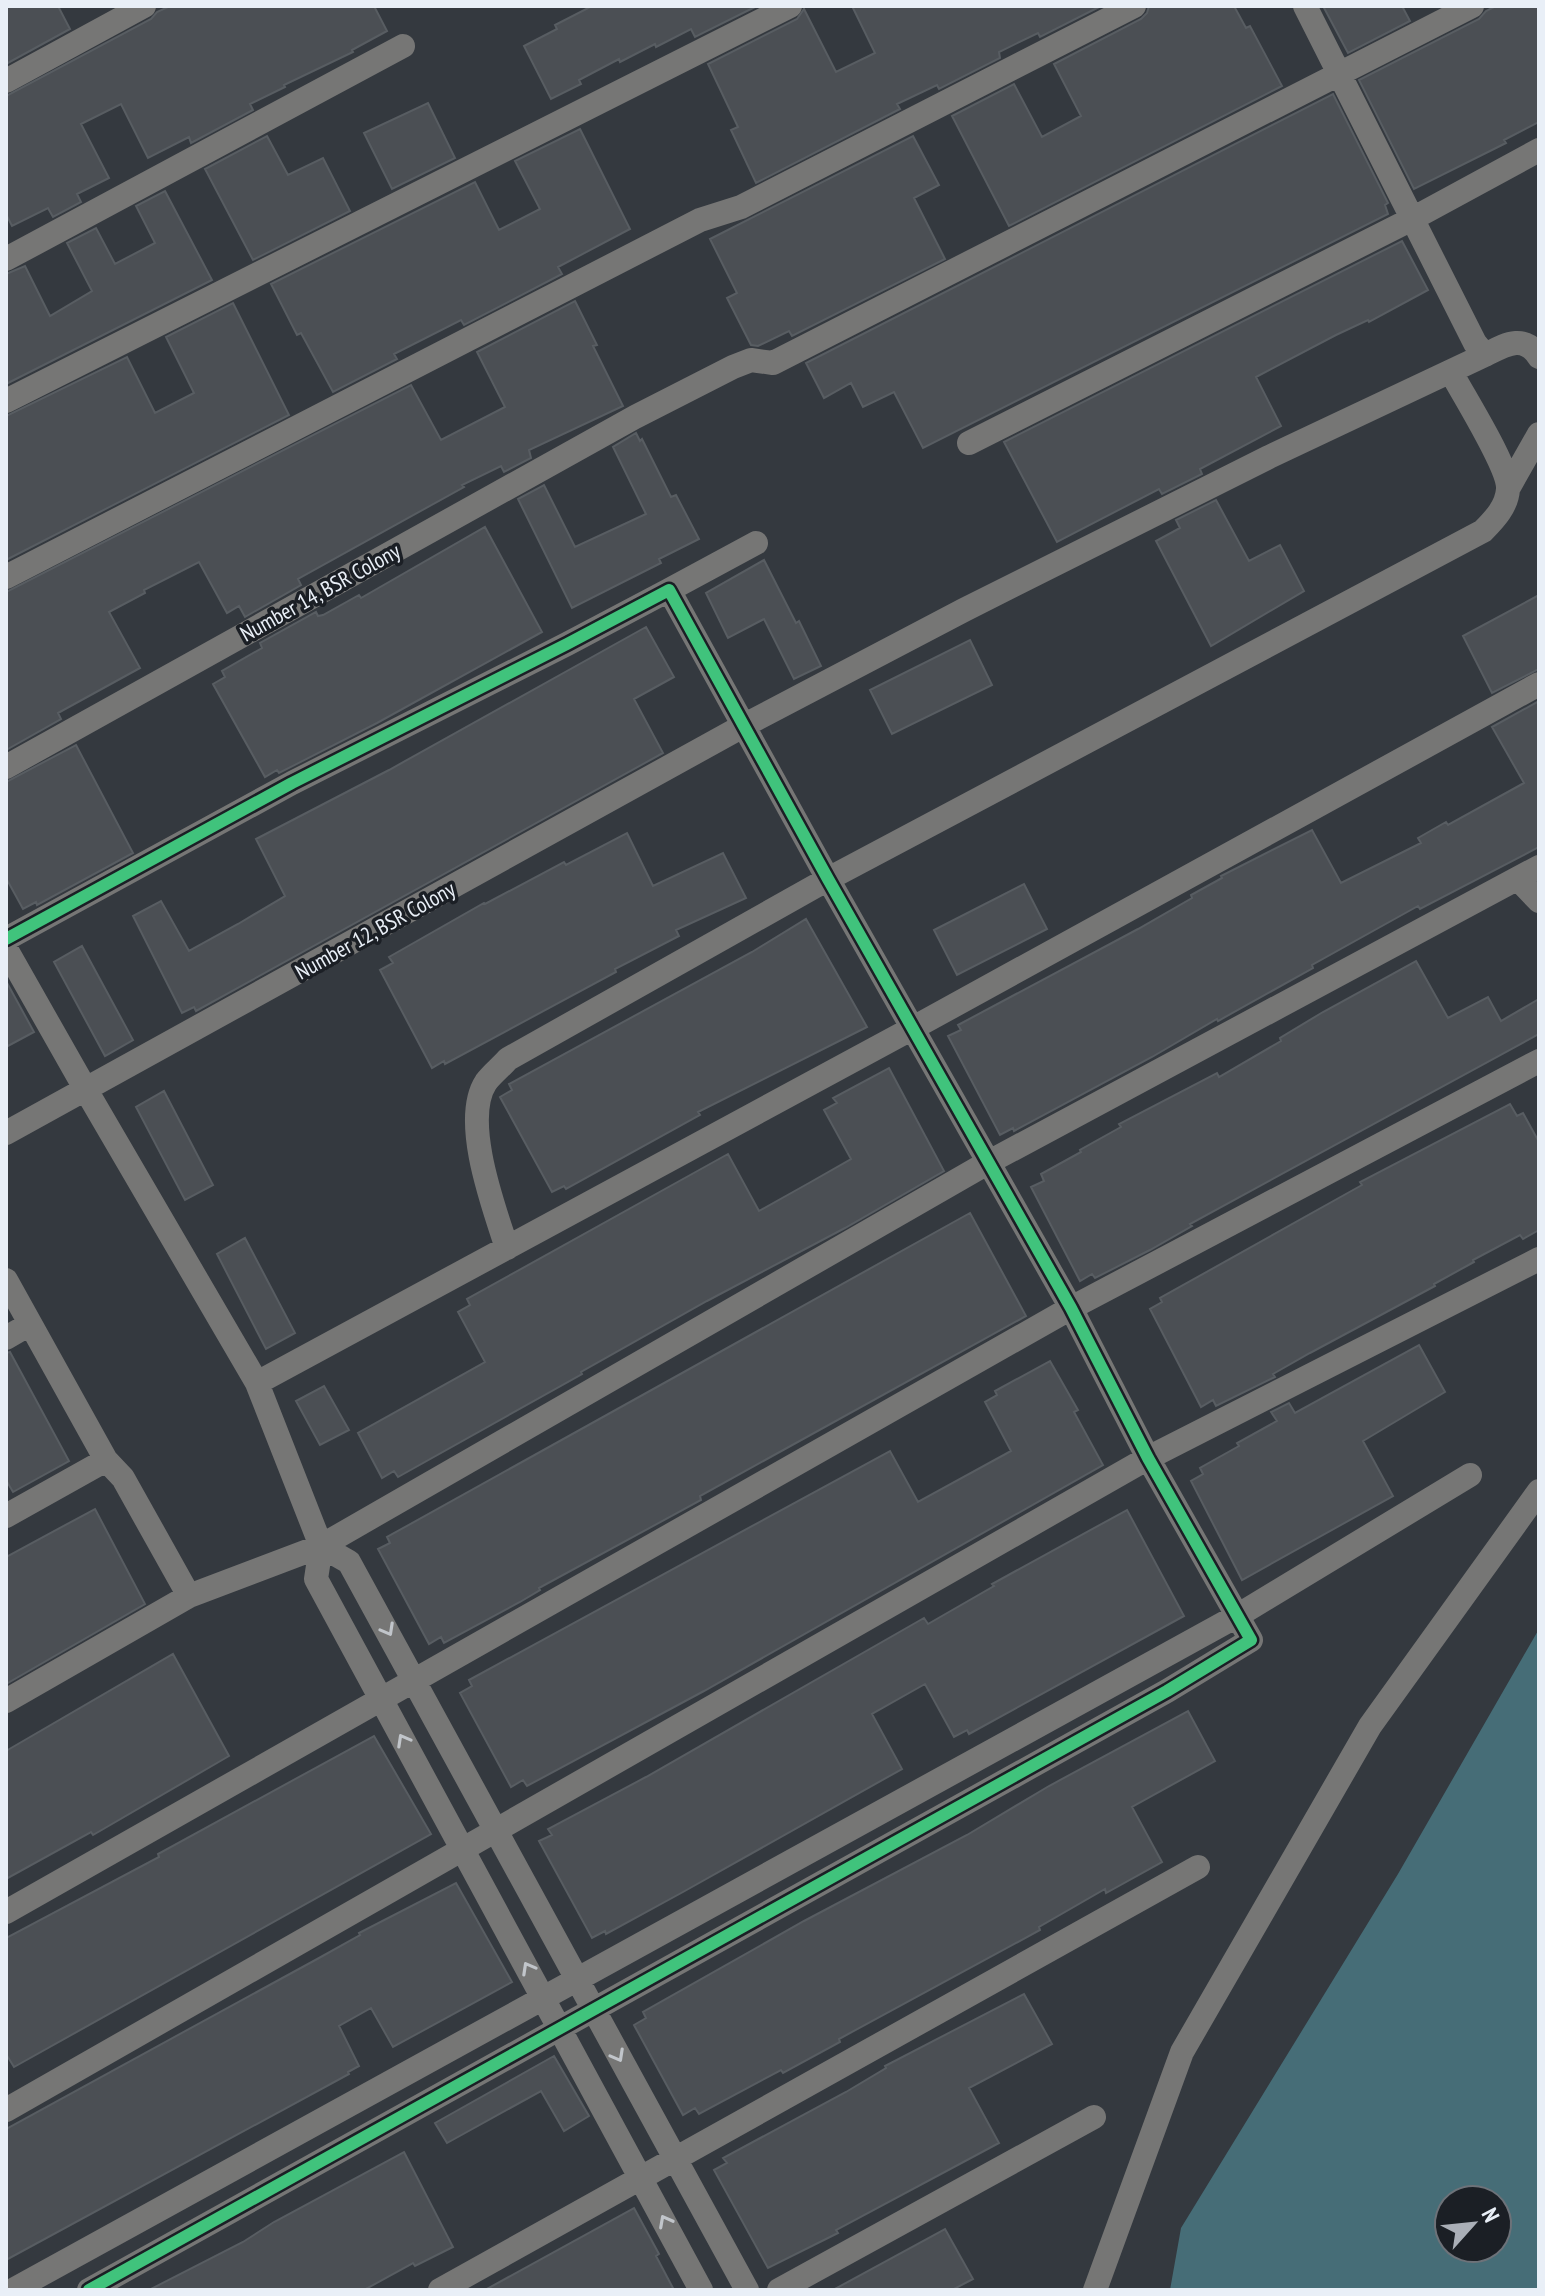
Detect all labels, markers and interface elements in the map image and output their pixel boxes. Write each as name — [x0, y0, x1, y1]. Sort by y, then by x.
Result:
street label: Number 14, BSR Colony — [235, 536, 406, 648]
street label: Number 12, BSR Colony — [290, 874, 461, 986]
one-way arrow — [378, 1622, 393, 1636]
one-way arrow — [397, 1734, 413, 1748]
one-way arrow — [522, 1962, 537, 1976]
one-way arrow — [608, 2047, 623, 2062]
north arrow — [1433, 2184, 1513, 2264]
text: N — [1476, 2203, 1506, 2227]
one-way arrow — [659, 2215, 674, 2230]

